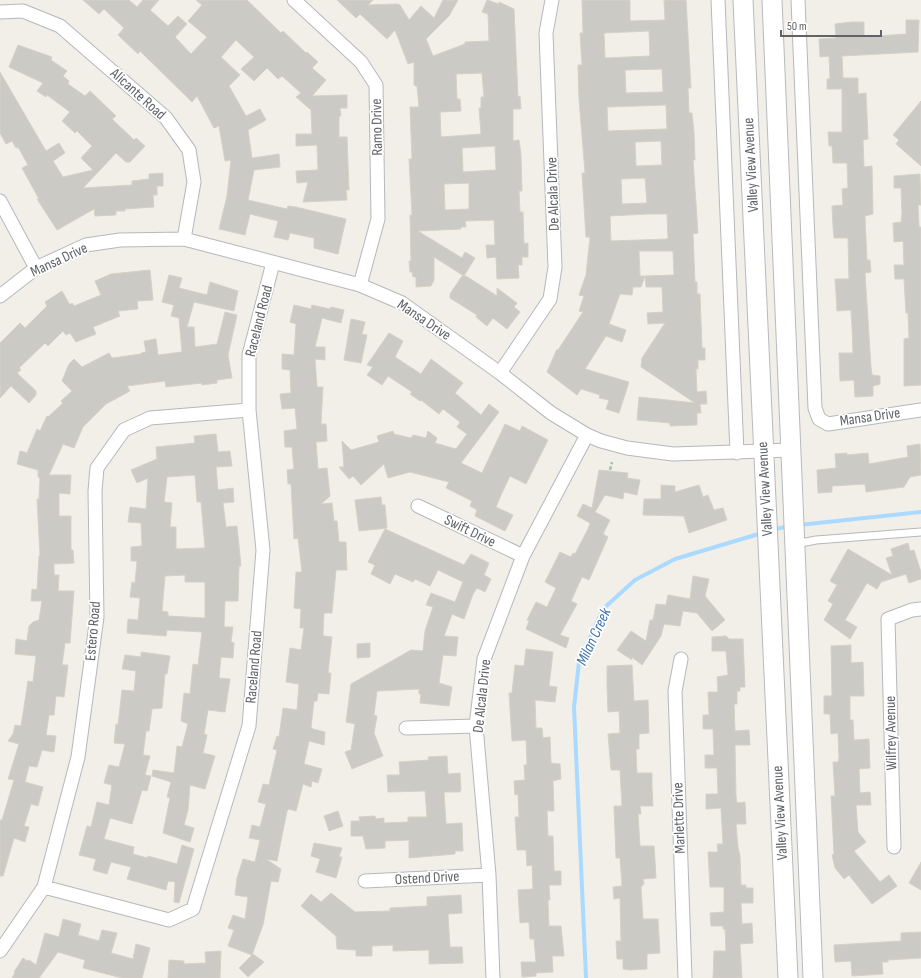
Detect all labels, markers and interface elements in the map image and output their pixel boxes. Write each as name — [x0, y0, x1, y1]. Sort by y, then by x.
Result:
scale bar — [781, 12, 881, 38]
text: 50 m — [787, 19, 807, 34]
street label: Alicante Road — [105, 63, 170, 124]
street label: Ramo Drive — [367, 98, 387, 156]
street label: Valley View Avenue — [739, 117, 763, 213]
street label: De Alcala Drive — [542, 157, 564, 231]
street label: Mansa Drive — [27, 239, 91, 281]
street label: Raceland Road — [241, 283, 277, 359]
street label: Mansa Drive — [393, 295, 455, 345]
street label: Mansa Drive — [839, 403, 901, 431]
street label: Valley View Avenue — [753, 441, 777, 537]
street label: Swift Drive — [441, 510, 499, 552]
street label: Estero Road — [81, 600, 105, 662]
water label: Milan Creek — [572, 604, 616, 669]
street label: Raceland Road — [241, 630, 267, 704]
street label: De Alcala Drive — [469, 658, 495, 734]
street label: Wilfrey Avenue — [881, 696, 901, 770]
street label: Valley View Avenue — [768, 765, 792, 861]
street label: Marlette Drive — [668, 782, 690, 854]
street label: Ostend Drive — [394, 867, 460, 889]

